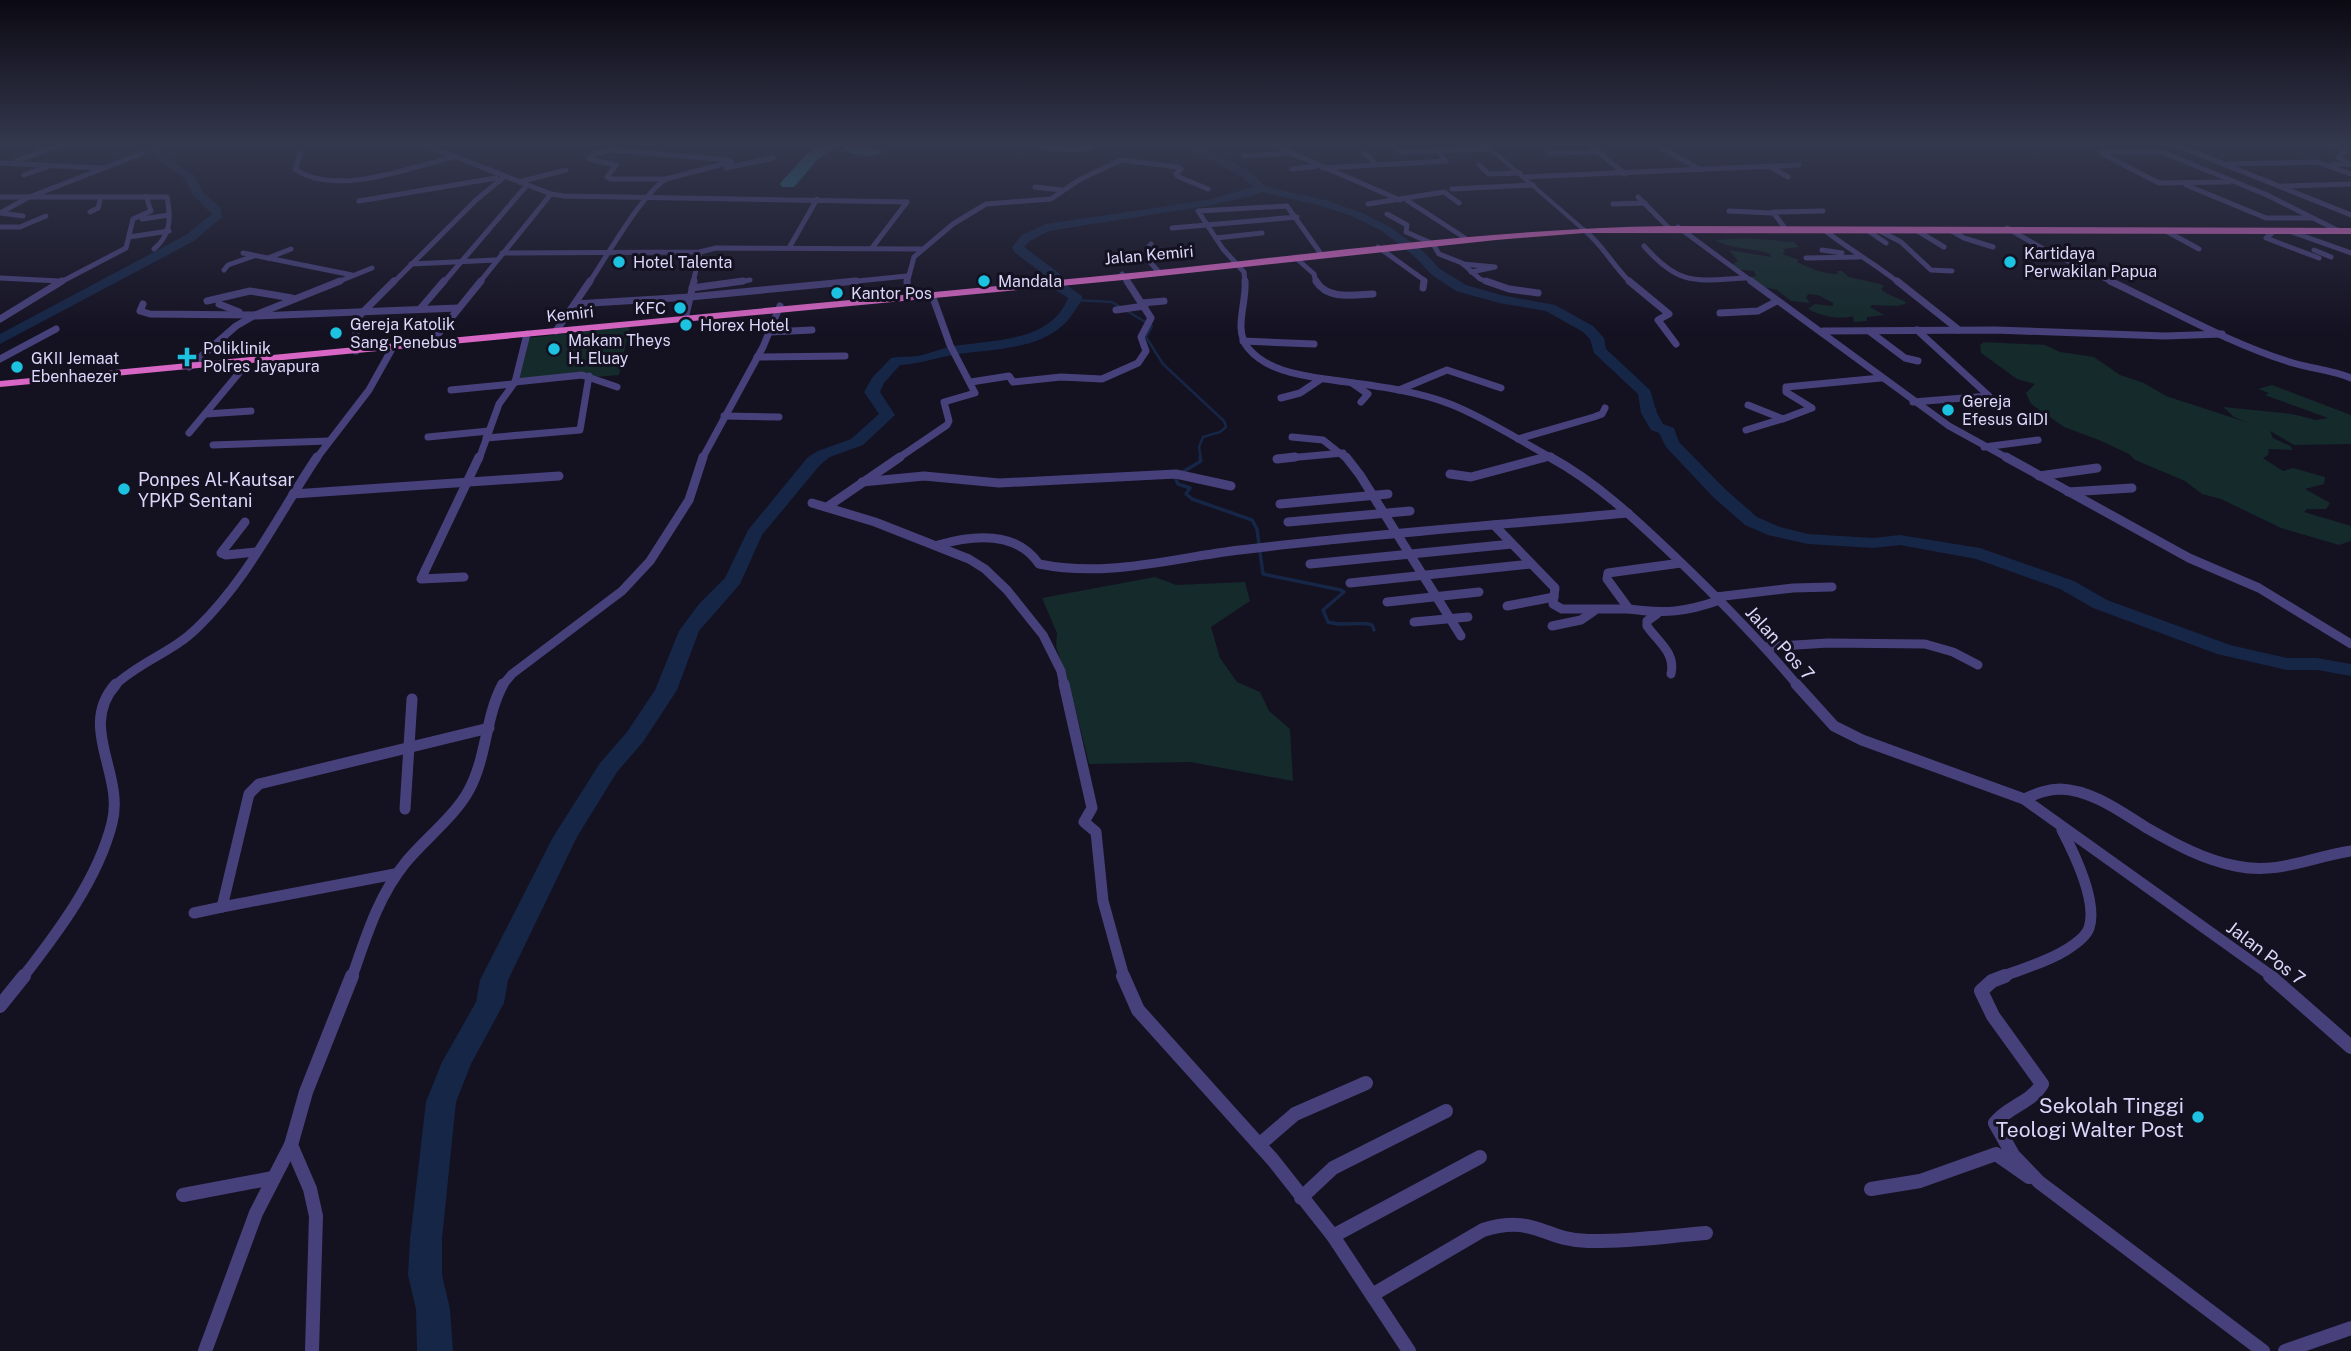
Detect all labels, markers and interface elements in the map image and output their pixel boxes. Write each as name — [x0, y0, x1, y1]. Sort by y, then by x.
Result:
street label: Jalan Kemiri — [1104, 242, 1194, 268]
place label: Kartidaya Perwakilan Papua — [2024, 244, 2157, 281]
place label: Hotel Talenta — [633, 253, 732, 272]
marker: Hotel Talenta — [611, 254, 627, 270]
marker: Kartidaya Perwakilan Papua — [2002, 254, 2018, 270]
place label: Mandala — [998, 272, 1062, 291]
marker: Mandala — [976, 273, 992, 289]
place label: Kantor Pos — [851, 284, 932, 303]
marker: Kantor Pos — [829, 285, 845, 301]
place label: KFC — [635, 299, 666, 318]
marker: KFC — [672, 300, 688, 316]
street label: Kemiri — [545, 302, 595, 326]
place label: Gereja Katolik Sang Penebus — [350, 315, 457, 352]
place label: Horex Hotel — [700, 316, 790, 335]
marker: Horex Hotel — [678, 317, 694, 333]
marker: Gereja Katolik Sang Penebus — [328, 325, 344, 341]
place label: Makam Theys H. Eluay — [568, 331, 670, 368]
place label: Poliklinik Polres Jayapura — [203, 339, 320, 376]
marker: Makam Theys H. Eluay — [546, 341, 562, 357]
marker: Poliklinik Polres Jayapura — [177, 347, 197, 367]
place label: GKII Jemaat Ebenhaezer — [31, 349, 119, 386]
marker: GKII Jemaat Ebenhaezer — [9, 359, 25, 375]
place label: Gereja Efesus GIDI — [1962, 392, 2048, 429]
marker: Gereja Efesus GIDI — [1940, 402, 1956, 418]
place label: Ponpes Al-Kautsar YPKP Sentani — [138, 469, 294, 511]
marker: Ponpes Al-Kautsar YPKP Sentani — [116, 481, 132, 497]
street label: Jalan Pos 7 — [1741, 602, 1819, 684]
street label: Jalan Pos 7 — [2223, 917, 2309, 989]
place label: Sekolah Tinggi Teologi Walter Post — [1996, 1093, 2184, 1142]
marker: Sekolah Tinggi Teologi Walter Post — [2190, 1109, 2206, 1125]

